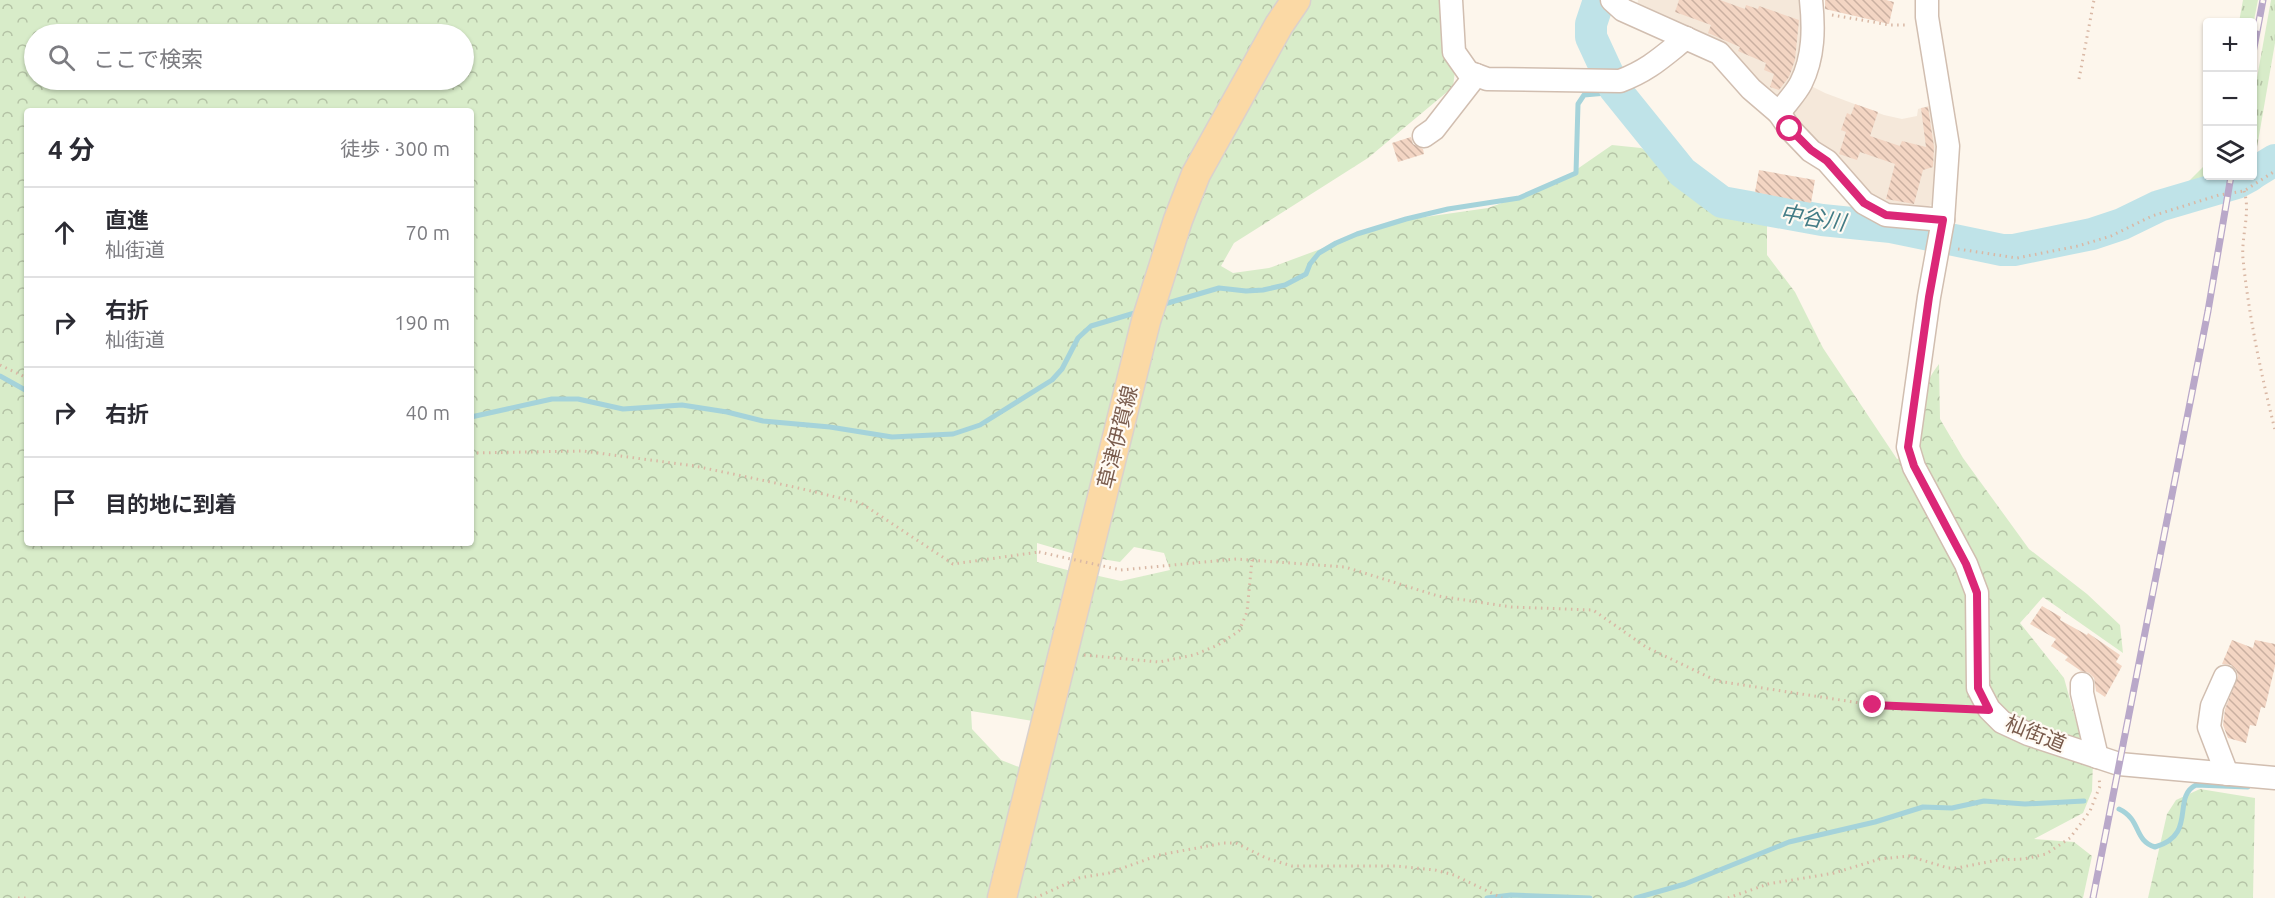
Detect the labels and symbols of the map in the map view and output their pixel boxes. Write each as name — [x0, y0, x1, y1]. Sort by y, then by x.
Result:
route start — [1776, 115, 1802, 141]
water label: 中谷川 — [1778, 199, 1850, 235]
street label: 草津伊賀線 — [1093, 383, 1141, 491]
route end — [1859, 691, 1885, 717]
street label: 杣街道 — [2002, 710, 2070, 756]

